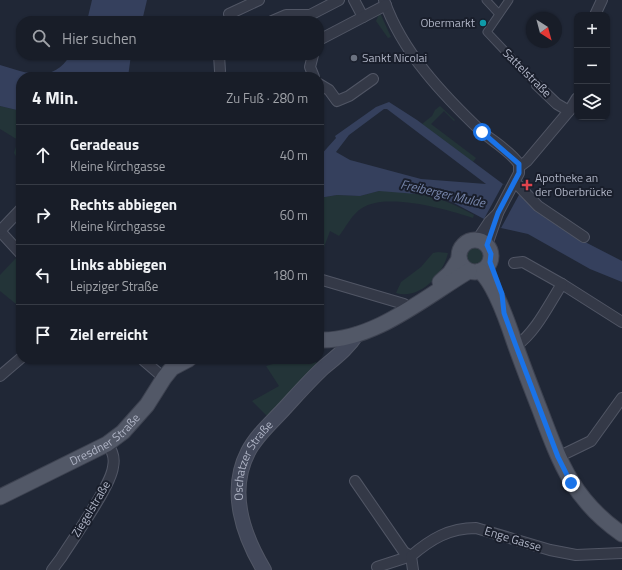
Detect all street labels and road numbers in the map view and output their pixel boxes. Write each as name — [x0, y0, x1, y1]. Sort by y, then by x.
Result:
street label: Sattelstraße — [498, 44, 556, 102]
street label: Dresdner Straße — [66, 409, 144, 470]
street label: Oschatzer Straße — [229, 416, 277, 501]
street label: Ziegelstraße — [66, 477, 115, 541]
street label: Enge Gasse — [482, 521, 544, 556]

